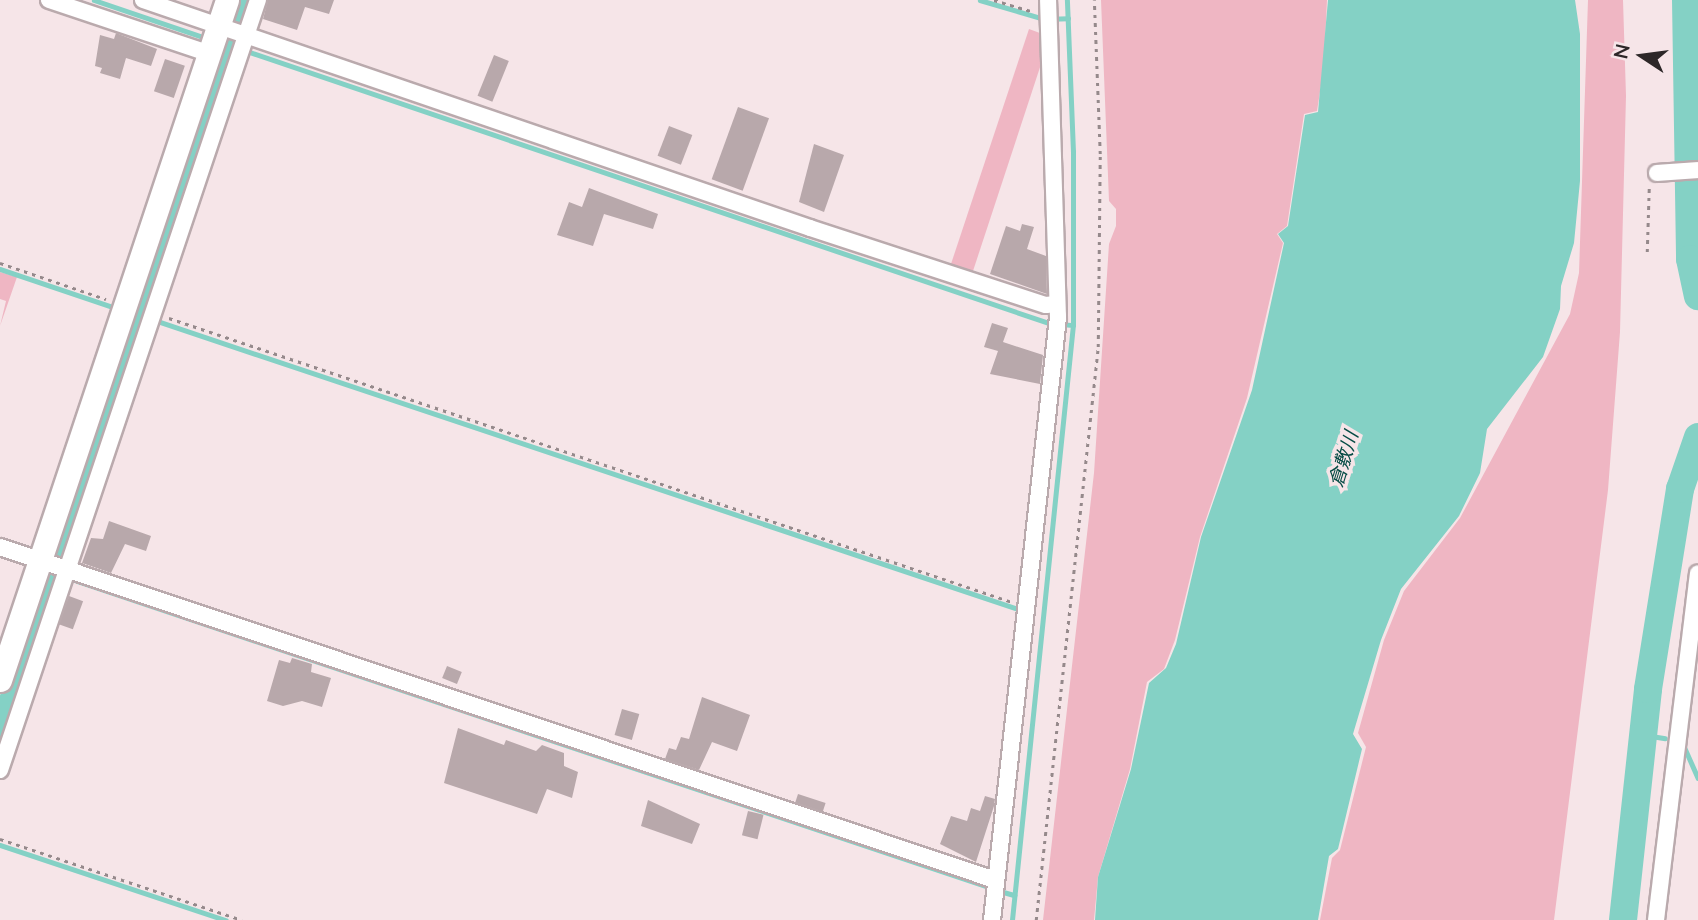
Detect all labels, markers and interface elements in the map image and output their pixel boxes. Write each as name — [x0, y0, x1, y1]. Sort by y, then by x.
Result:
north arrow — [1607, 21, 1677, 91]
text: N — [1608, 41, 1634, 61]
water label: 倉敷川 — [1324, 428, 1362, 490]

